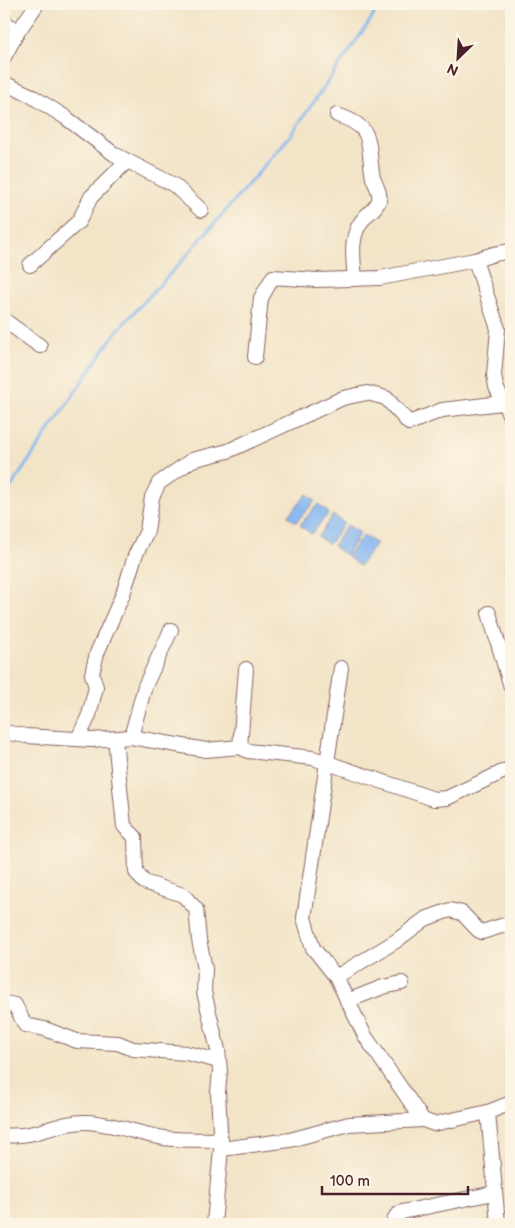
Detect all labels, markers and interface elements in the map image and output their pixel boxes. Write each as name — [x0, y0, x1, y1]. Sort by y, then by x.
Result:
north arrow — [432, 32, 482, 82]
text: N — [444, 59, 461, 79]
scale bar — [322, 1163, 469, 1195]
text: 100 m — [330, 1172, 370, 1191]

